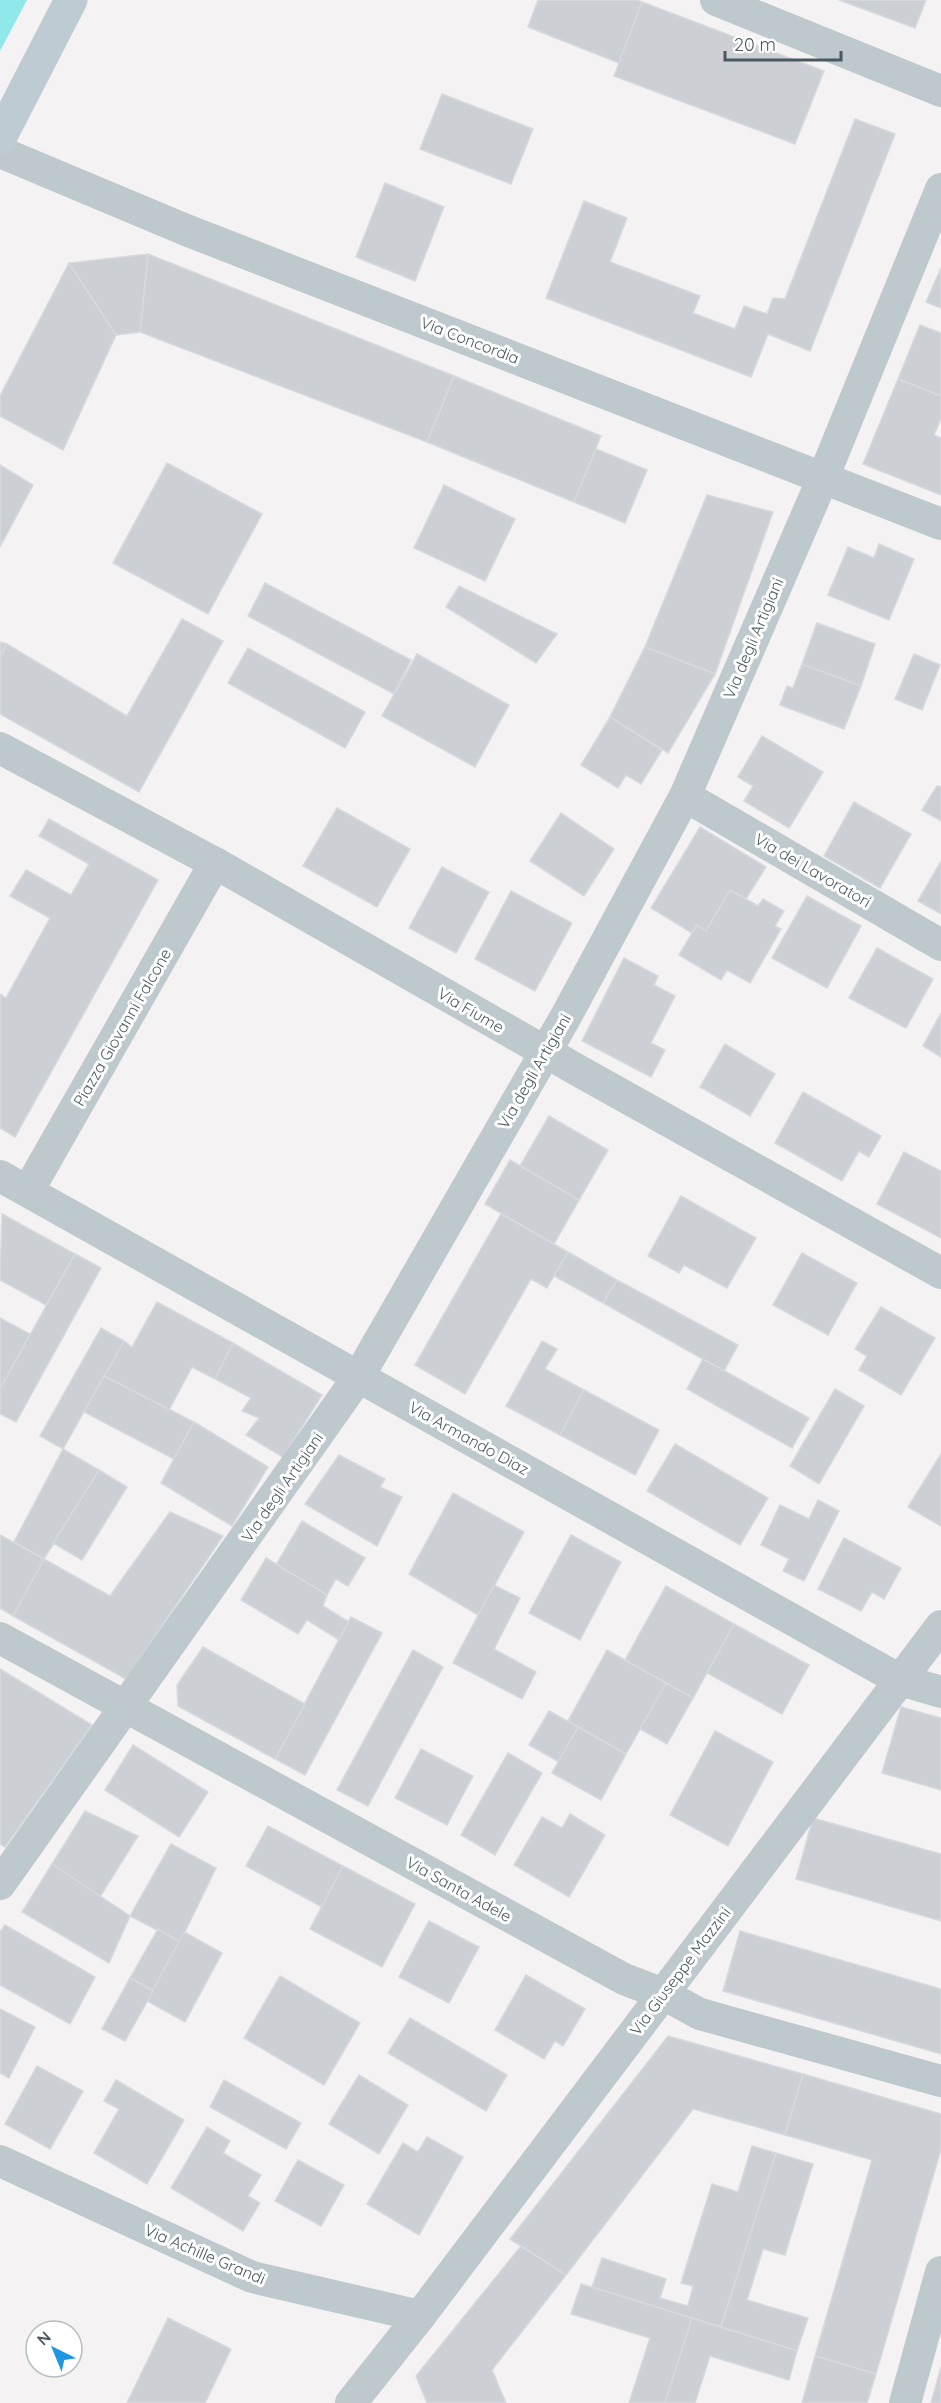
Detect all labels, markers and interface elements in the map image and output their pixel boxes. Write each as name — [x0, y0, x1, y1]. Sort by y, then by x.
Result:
scale bar — [725, 24, 840, 62]
text: 20 m — [734, 33, 776, 56]
street label: Via Concordia — [418, 312, 522, 368]
street label: Via degli Artigiani — [719, 575, 787, 701]
street label: Via dei Lavoratori — [751, 829, 875, 911]
street label: Piazza Giovanni Falcone — [69, 945, 175, 1109]
street label: Via Fiume — [434, 983, 508, 1037]
street label: Via degli Artigiani — [493, 1010, 575, 1132]
street label: Via Armando Diaz — [405, 1397, 533, 1479]
street label: Via degli Artigiani — [237, 1428, 327, 1546]
street label: Via Santa Adele — [403, 1852, 515, 1926]
street label: Via Giuseppe Mazzini — [625, 1903, 735, 2039]
street label: Via Achille Grandi — [142, 2220, 268, 2288]
north arrow — [24, 2319, 84, 2379]
text: N — [33, 2327, 55, 2349]

